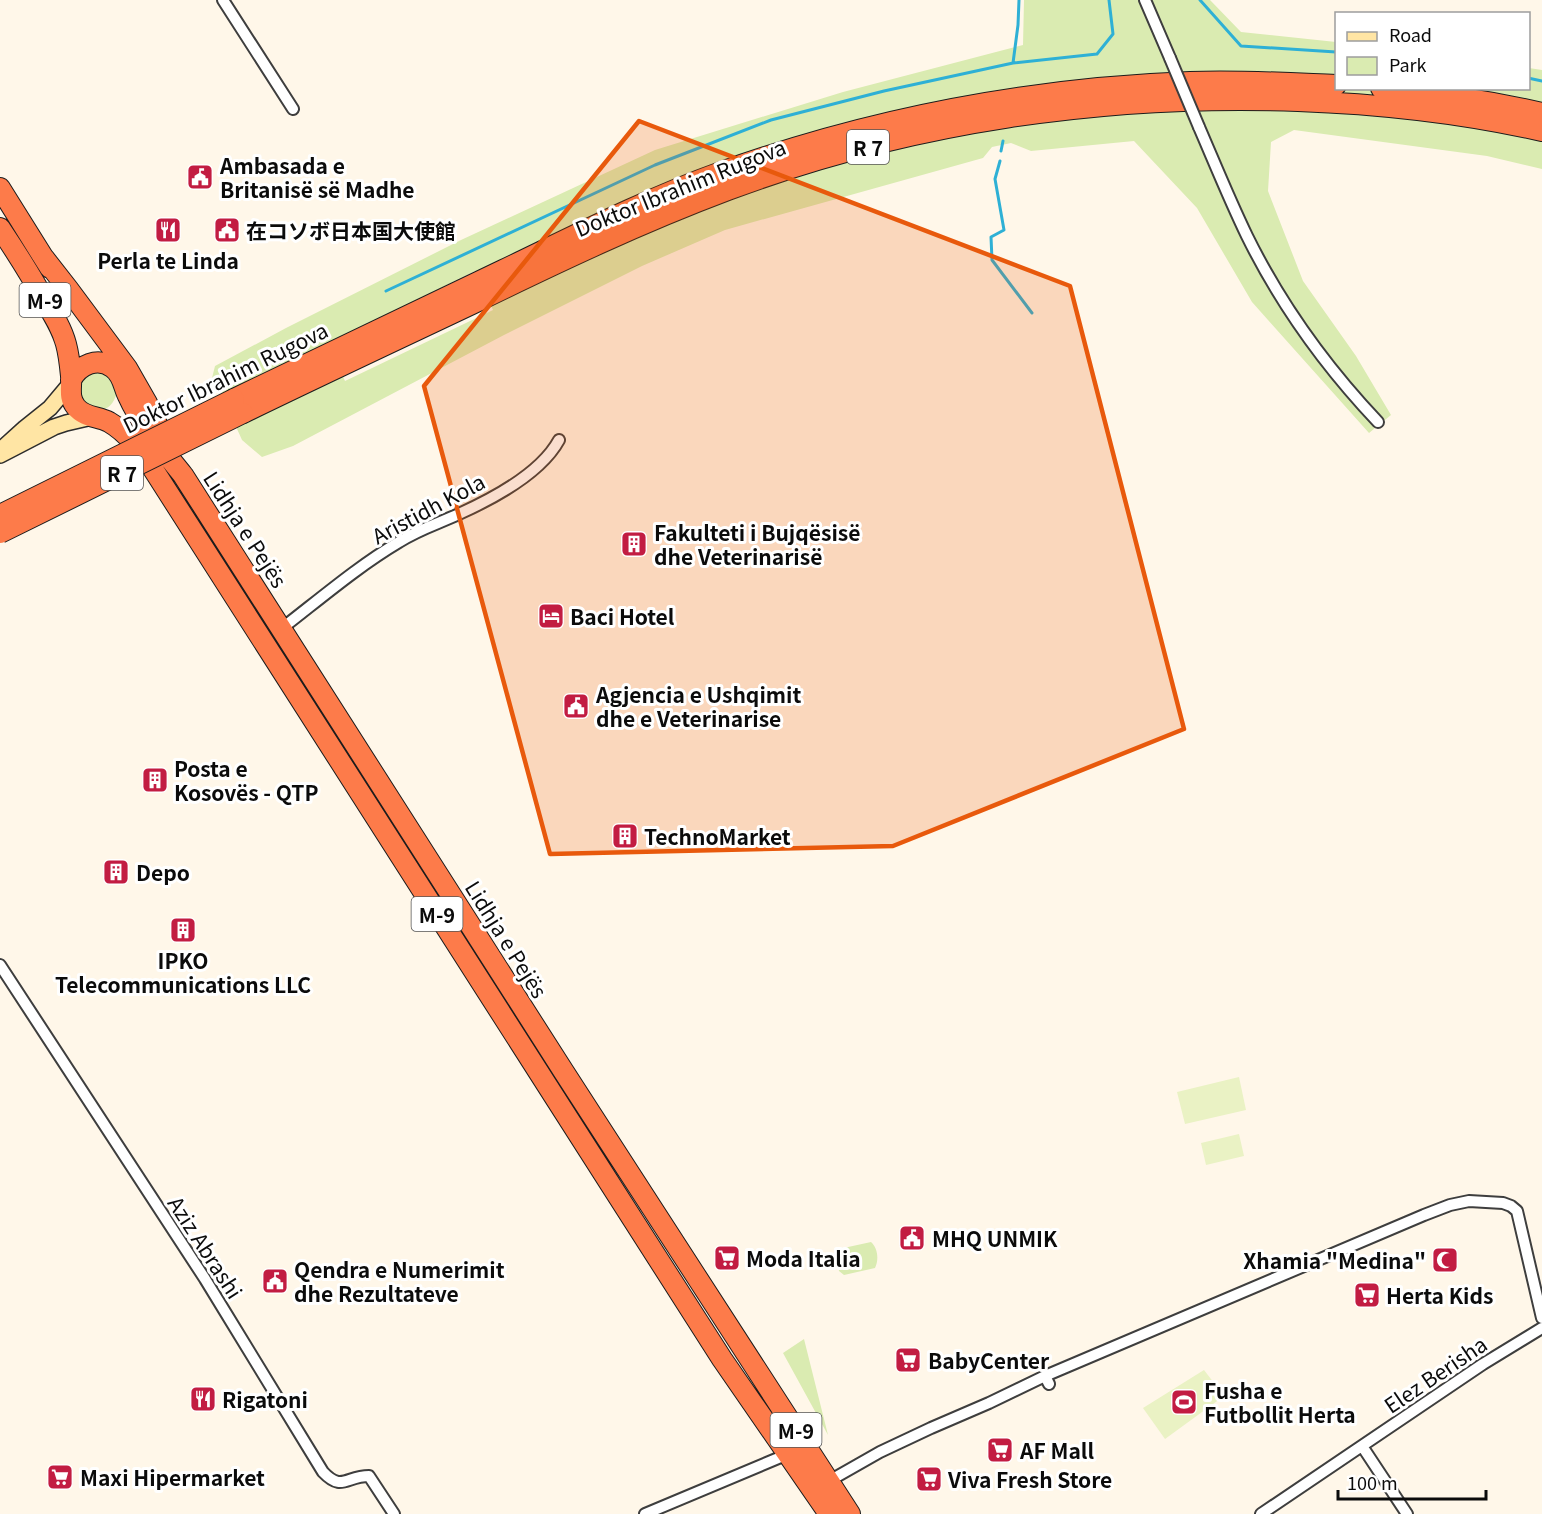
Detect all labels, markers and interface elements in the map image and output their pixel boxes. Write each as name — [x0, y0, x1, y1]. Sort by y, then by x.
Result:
legend — [1335, 12, 1530, 90]
text: Road — [1389, 21, 1432, 47]
text: Park — [1389, 51, 1427, 77]
road number: R 7 — [847, 130, 889, 164]
street label: Doktor Ibrahim Rugova — [570, 131, 790, 243]
place label: Ambasada e Britanisë së Madhe — [219, 150, 415, 204]
public building icon: Ambasada e Britanisë së Madhe — [185, 162, 215, 192]
restaurant icon: Perla te Linda — [153, 215, 183, 245]
public building icon: 在コソボ日本国大使館 — [212, 215, 242, 245]
place label: 在コソボ日本国大使館 — [246, 215, 456, 245]
place label: Perla te Linda — [97, 245, 239, 275]
road number: M-9 — [20, 283, 70, 317]
street label: Doktor Ibrahim Rugova — [117, 314, 333, 440]
road number: R 7 — [101, 456, 143, 490]
street label: Lidhja e Pejës — [197, 465, 295, 593]
street label: Aristidh Kola — [366, 466, 490, 550]
place label: Fakulteti i Bujqësisë dhe Veterinarisë — [654, 517, 860, 571]
building icon: Fakulteti i Bujqësisë dhe Veterinarisë — [619, 529, 649, 559]
hotel icon: Baci Hotel — [536, 601, 566, 631]
place label: Baci Hotel — [570, 601, 675, 631]
place label: Agjencia e Ushqimit dhe e Veterinarise — [595, 679, 801, 733]
public building icon: Agjencia e Ushqimit dhe e Veterinarise — [561, 691, 591, 721]
place label: Posta e Kosovës - QTP — [174, 753, 318, 807]
building icon: Posta e Kosovës - QTP — [140, 765, 170, 795]
building icon: TechnoMarket — [610, 821, 640, 851]
place label: TechnoMarket — [644, 821, 791, 851]
building icon: Depo — [101, 857, 131, 887]
place label: Depo — [136, 857, 190, 887]
street label: Lidhja e Pejës — [459, 875, 555, 1004]
road number: M-9 — [412, 897, 462, 931]
building icon: IPKO Telecommunications LLC — [168, 915, 198, 945]
place label: IPKO Telecommunications LLC — [55, 945, 311, 999]
street label: Aziz Abrashi — [162, 1190, 250, 1304]
public building icon: MHQ UNMIK — [897, 1223, 927, 1253]
place label: MHQ UNMIK — [932, 1223, 1058, 1253]
supermarket icon: Moda Italia — [712, 1243, 742, 1273]
place label: Moda Italia — [746, 1243, 861, 1273]
place label: Xhamia "Medina" — [1243, 1245, 1426, 1275]
mosque icon: Xhamia "Medina" — [1430, 1245, 1460, 1275]
place label: Qendra e Numerimit dhe Rezultateve — [294, 1254, 505, 1308]
public building icon: Qendra e Numerimit dhe Rezultateve — [260, 1266, 290, 1296]
supermarket icon: Herta Kids — [1352, 1280, 1382, 1310]
place label: Herta Kids — [1386, 1280, 1493, 1310]
street label: Elez Berisha — [1378, 1328, 1492, 1420]
supermarket icon: BabyCenter — [893, 1345, 923, 1375]
place label: BabyCenter — [928, 1345, 1050, 1375]
place label: Fusha e Futbollit Herta — [1204, 1375, 1356, 1429]
restaurant icon: Rigatoni — [188, 1384, 218, 1414]
place label: Rigatoni — [222, 1384, 308, 1414]
sports icon: Fusha e Futbollit Herta — [1169, 1387, 1199, 1417]
road number: M-9 — [770, 1413, 822, 1447]
supermarket icon: AF Mall — [985, 1435, 1015, 1465]
place label: AF Mall — [1019, 1435, 1094, 1465]
supermarket icon: Maxi Hipermarket — [45, 1462, 75, 1492]
place label: Maxi Hipermarket — [80, 1462, 265, 1492]
scale bar — [1338, 1463, 1486, 1501]
supermarket icon: Viva Fresh Store — [914, 1464, 944, 1494]
place label: Viva Fresh Store — [947, 1464, 1112, 1494]
text: 100 m — [1347, 1469, 1398, 1495]

